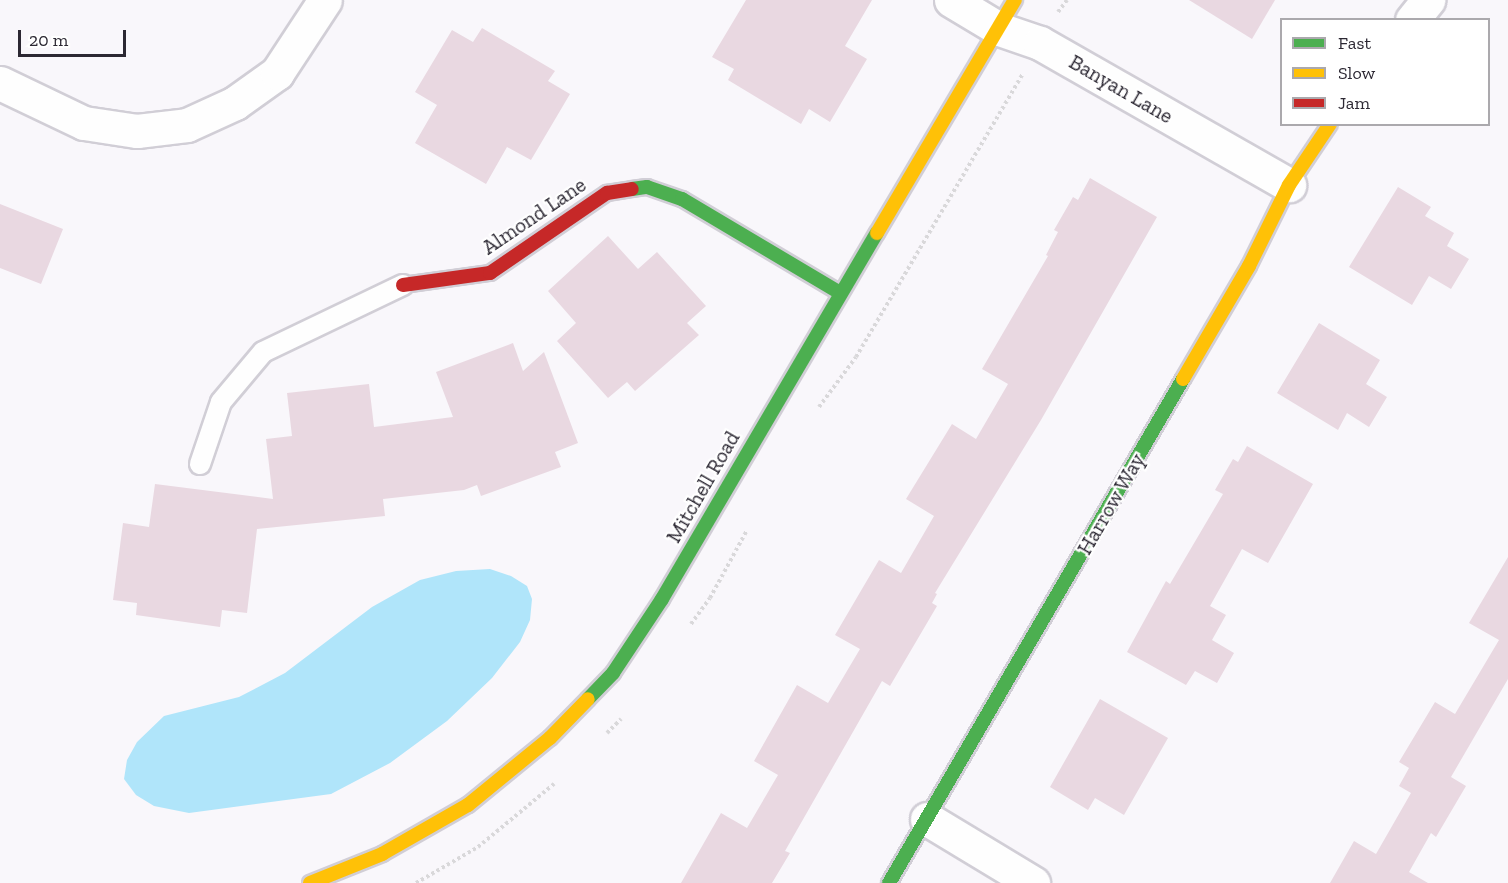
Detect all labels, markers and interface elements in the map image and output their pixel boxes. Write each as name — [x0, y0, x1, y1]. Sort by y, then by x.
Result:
scale bar — [21, 18, 129, 56]
legend — [1280, 18, 1490, 126]
text: 20 m — [29, 29, 68, 51]
text: Fast — [1338, 32, 1371, 54]
street label: Banyan Lane — [1065, 49, 1177, 129]
text: Slow — [1338, 62, 1375, 84]
text: Jam — [1338, 92, 1370, 114]
street label: Almond Lane — [477, 172, 591, 260]
street label: Mitchell Road — [661, 427, 745, 547]
street label: Harrow Way — [1072, 448, 1150, 560]

